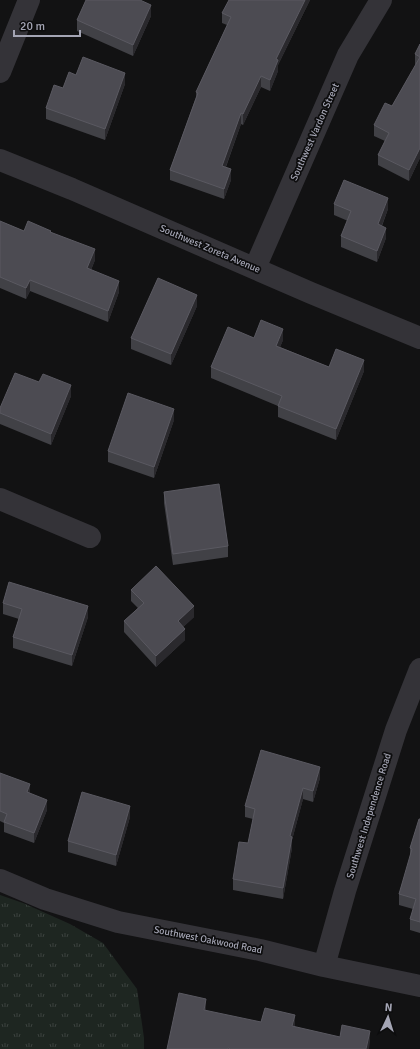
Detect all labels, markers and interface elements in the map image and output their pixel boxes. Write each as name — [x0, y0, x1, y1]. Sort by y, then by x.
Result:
scale bar — [14, 12, 80, 38]
text: 20 m — [20, 19, 45, 34]
street label: Southwest Vardon Street — [288, 81, 342, 183]
street label: Southwest Zoreta Avenue — [158, 222, 262, 276]
street label: Southwest Independence Road — [344, 752, 394, 880]
street label: Southwest Oakwood Road — [153, 924, 263, 956]
north arrow — [368, 997, 408, 1037]
text: N — [384, 1001, 393, 1014]

